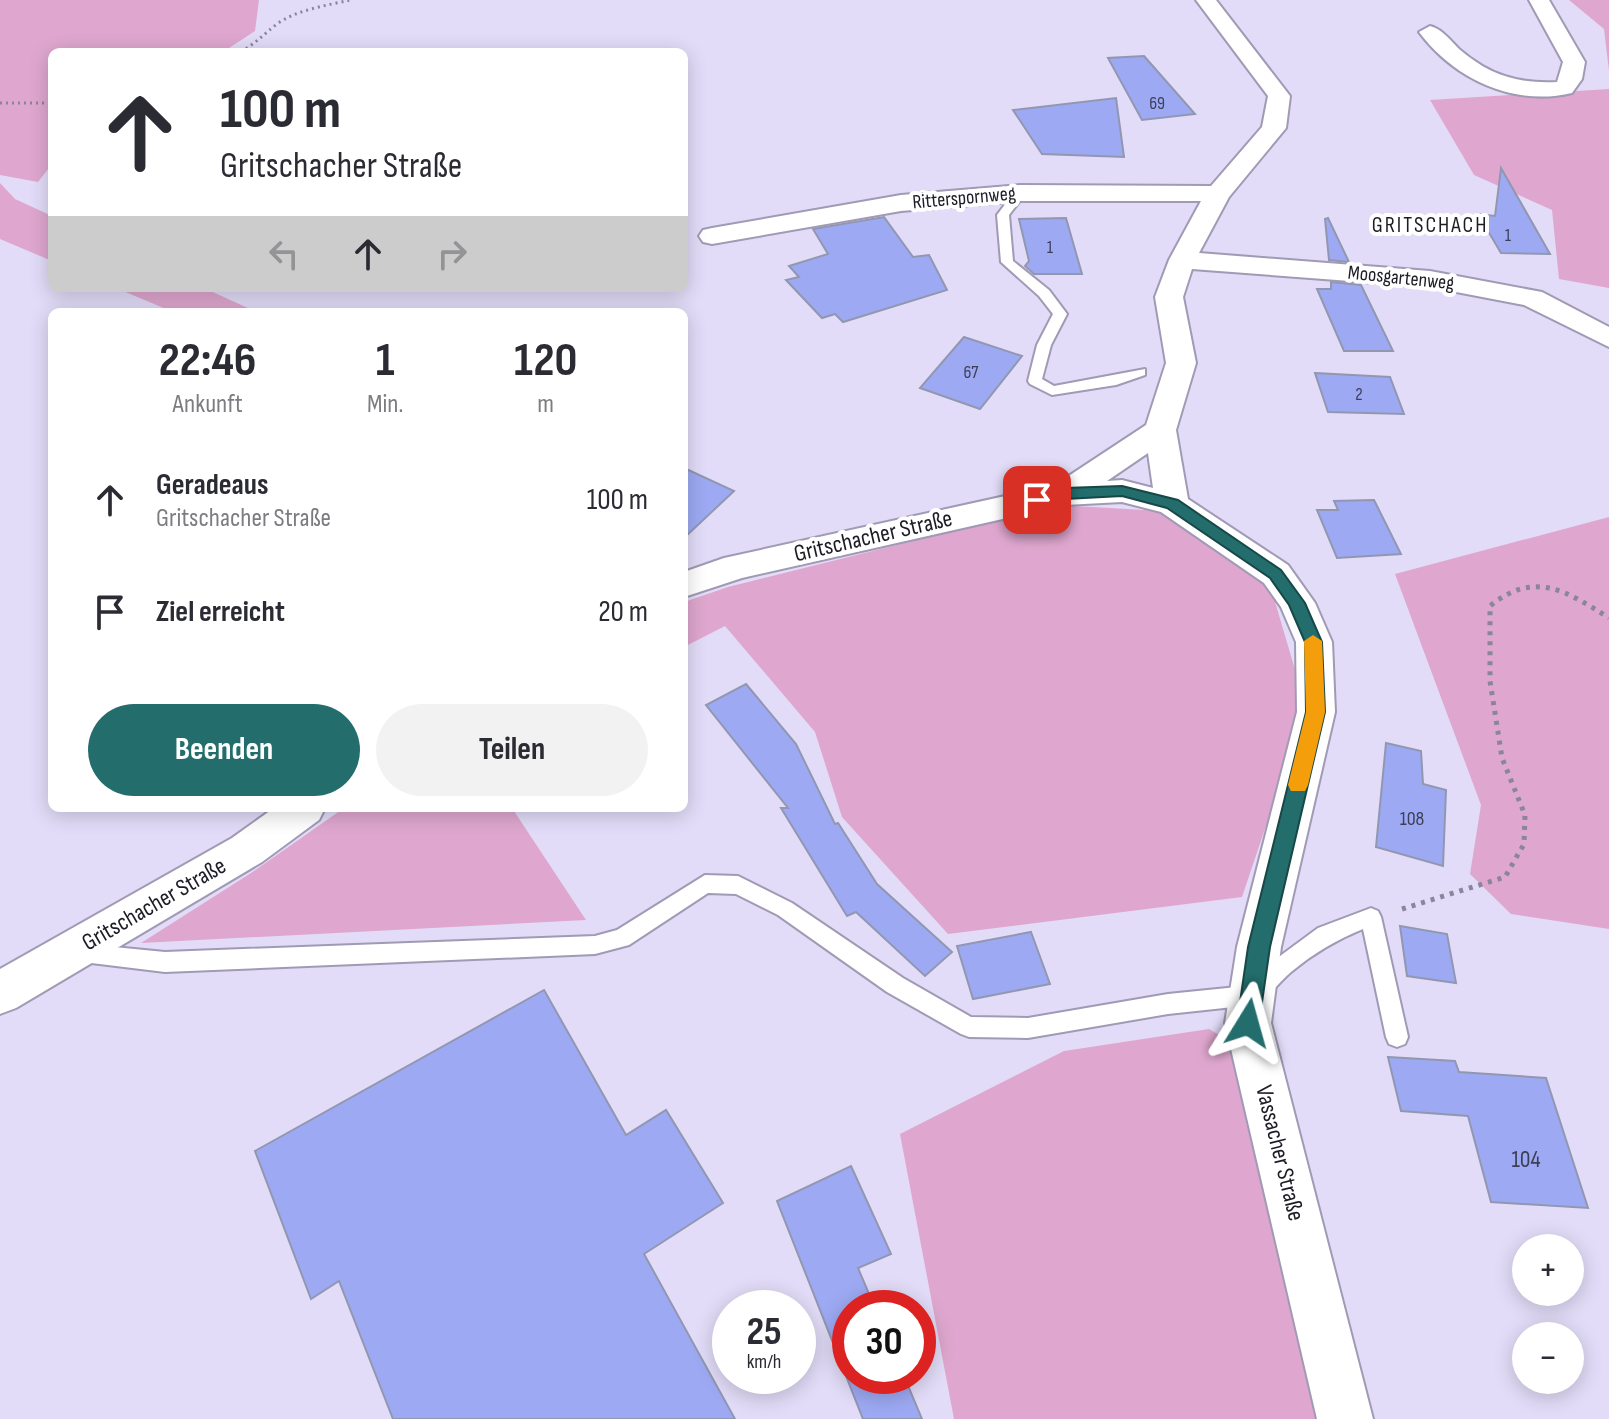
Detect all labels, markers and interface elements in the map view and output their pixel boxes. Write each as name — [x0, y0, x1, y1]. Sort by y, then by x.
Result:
text: 100 m — [220, 77, 341, 144]
icon: ahead — [88, 80, 192, 184]
house number: 69 — [1149, 93, 1165, 114]
text: Gritschacher Straße — [220, 145, 462, 188]
street label: Ritterspornweg — [911, 182, 1017, 214]
district label: GRITSCHACH — [1372, 212, 1488, 239]
house number: 1 — [1505, 225, 1512, 246]
icon: left — [262, 232, 306, 276]
icon: ahead — [346, 232, 390, 276]
icon: right — [430, 232, 474, 276]
house number: 1 — [1047, 237, 1054, 258]
street label: Moosgartenweg — [1347, 260, 1455, 296]
text: 22:46 — [159, 332, 256, 389]
text: 1 — [376, 332, 395, 389]
text: 120 — [514, 332, 577, 389]
house number: 67 — [963, 362, 979, 383]
house number: 2 — [1355, 384, 1363, 405]
text: Ankunft — [172, 389, 243, 420]
text: Min. — [367, 389, 403, 420]
text: m — [537, 389, 554, 420]
pin — [1003, 466, 1071, 534]
text: Geradeaus — [156, 467, 269, 503]
icon: ahead — [88, 478, 132, 522]
icon: arrive — [1015, 478, 1059, 522]
text: 100 m — [587, 482, 648, 518]
text: Gritschacher Straße — [156, 503, 331, 534]
street label: Gritschacher Straße — [791, 504, 955, 568]
icon: arrive — [88, 590, 132, 634]
text: Ziel erreicht — [156, 594, 285, 630]
text: 20 m — [598, 594, 648, 630]
button: Beenden — [88, 704, 360, 796]
button: Teilen — [376, 704, 648, 796]
house number: 108 — [1400, 807, 1424, 831]
street label: Gritschacher Straße — [77, 851, 231, 957]
position arrow — [1206, 981, 1290, 1065]
street label: Vassacher Straße — [1249, 1082, 1311, 1224]
house number: 104 — [1511, 1145, 1541, 1174]
map controls — [1512, 1234, 1584, 1394]
button: + — [1512, 1234, 1584, 1306]
speed limit sign: 30 — [832, 1290, 936, 1394]
text: 25 — [746, 1308, 782, 1356]
button: − — [1512, 1322, 1584, 1394]
text: km/h — [747, 1350, 781, 1374]

